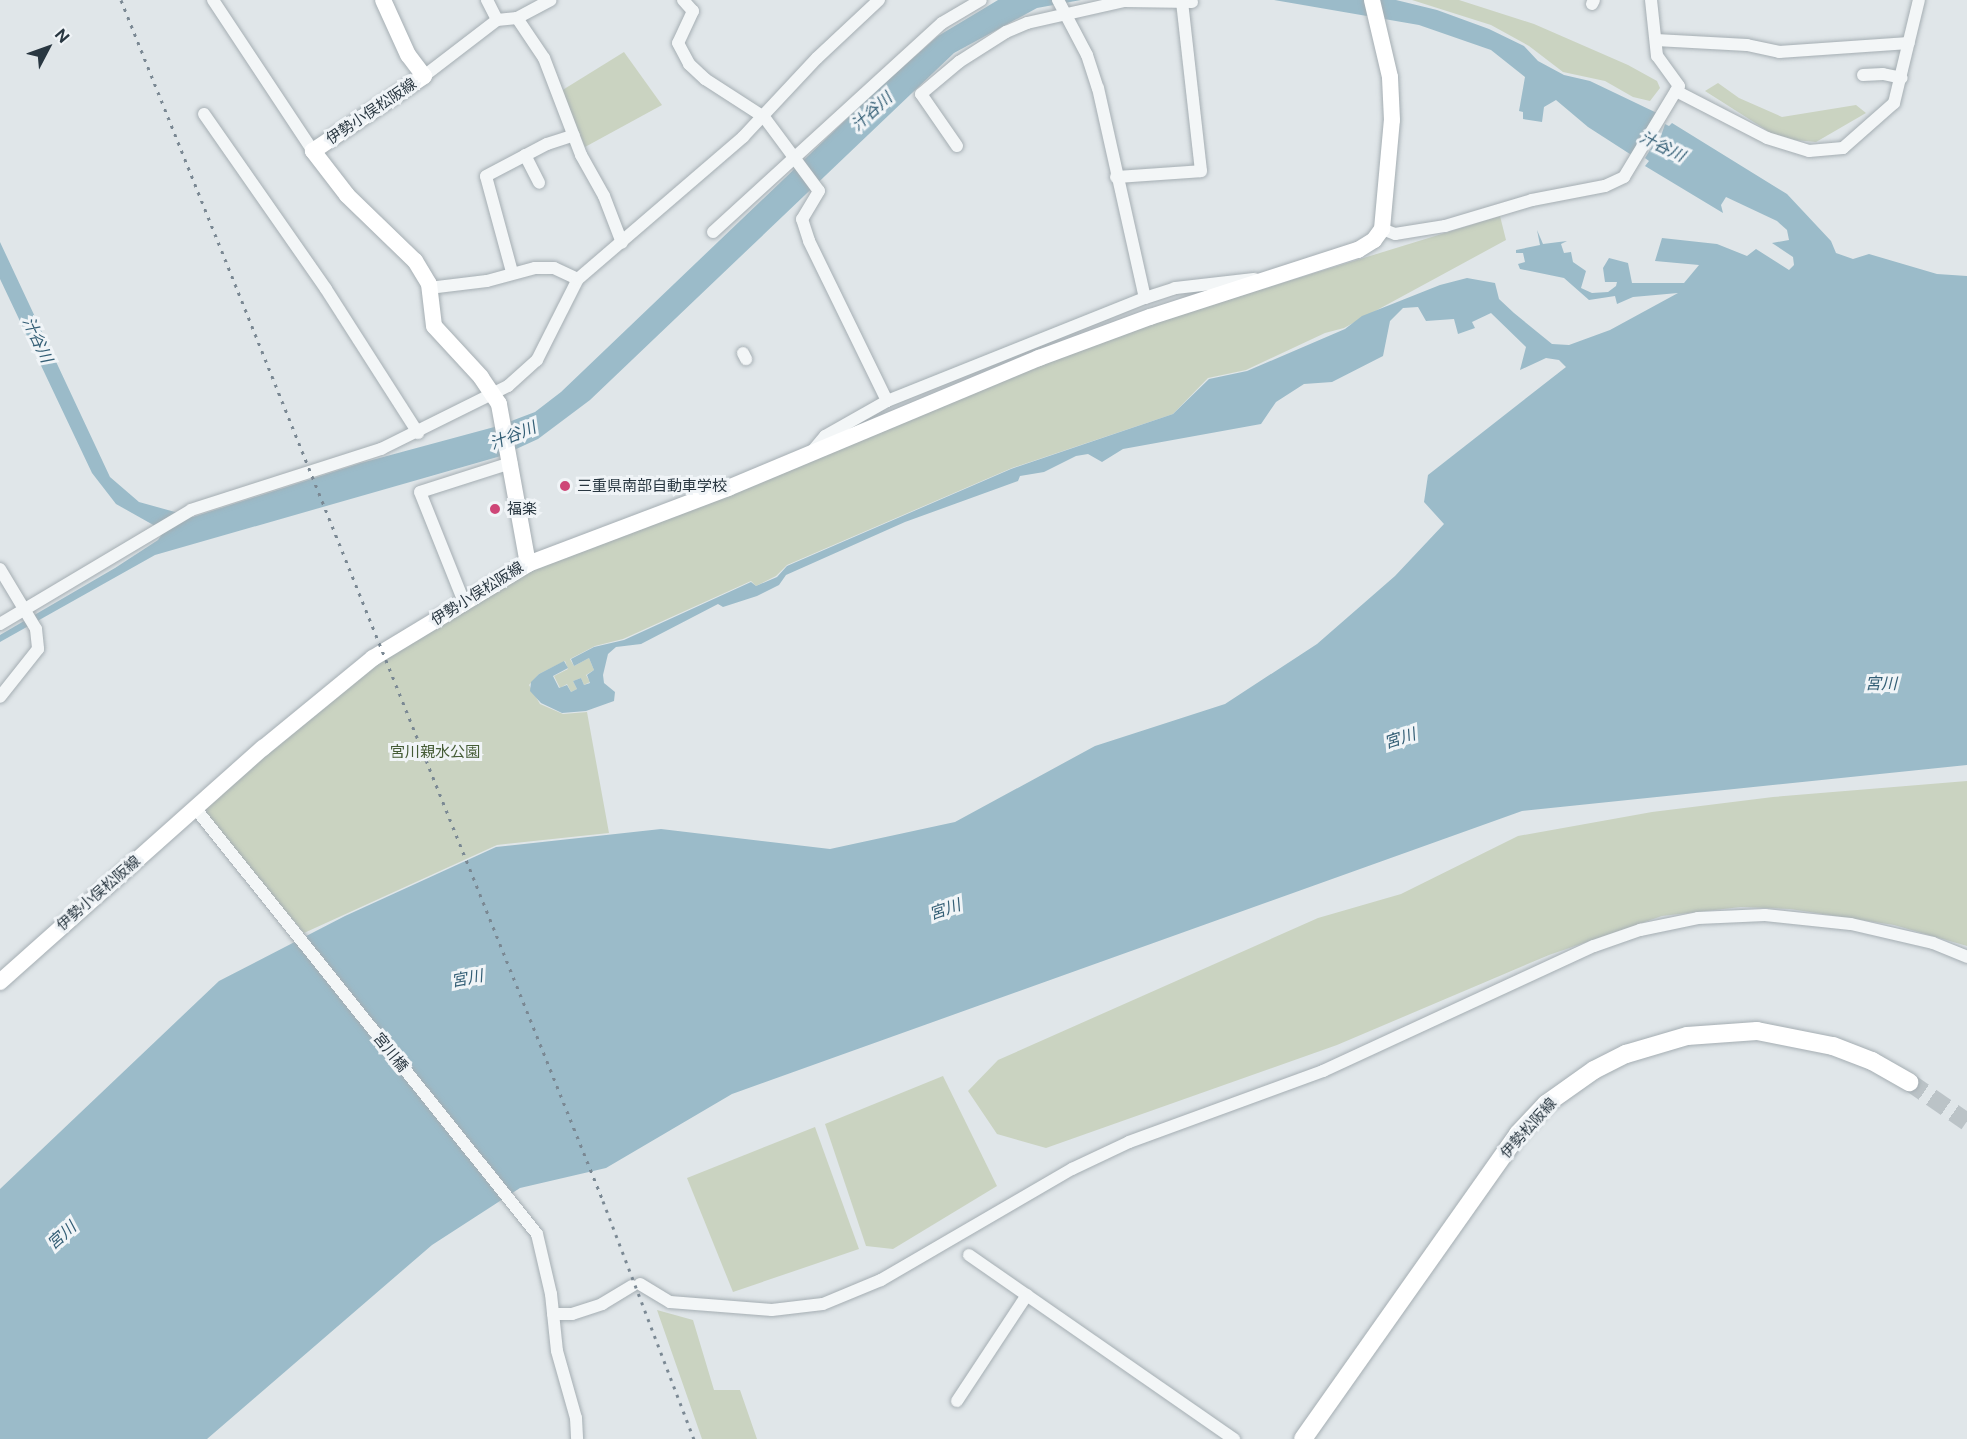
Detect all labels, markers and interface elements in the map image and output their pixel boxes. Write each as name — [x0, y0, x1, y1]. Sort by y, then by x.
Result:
north arrow — [18, 18, 78, 78]
text: N — [51, 25, 73, 47]
street label: 伊勢小俣松阪線 — [322, 74, 420, 148]
water label: 汁谷川 — [848, 89, 896, 135]
water label: 汁谷川 — [1636, 128, 1688, 166]
water label: 汁谷川 — [18, 314, 56, 366]
water label: 汁谷川 — [487, 418, 539, 454]
place label: 三重県南部自動車学校 — [577, 477, 727, 495]
marker: 三重県南部自動車学校 — [558, 479, 572, 493]
place label: 福楽 — [507, 500, 537, 518]
marker: 福楽 — [488, 502, 502, 516]
street label: 伊勢小俣松阪線 — [428, 558, 526, 628]
water label: 宮川 — [1865, 674, 1897, 694]
water label: 宮川 — [1382, 725, 1418, 753]
park label: 宮川親水公園 — [390, 743, 480, 761]
street label: 伊勢小俣松阪線 — [52, 852, 144, 934]
water label: 宮川 — [927, 896, 963, 924]
water label: 宮川 — [449, 967, 485, 991]
street label: 宮川橋 — [370, 1029, 412, 1075]
street label: 伊勢松阪線 — [1496, 1094, 1560, 1162]
water label: 宮川 — [44, 1218, 80, 1254]

